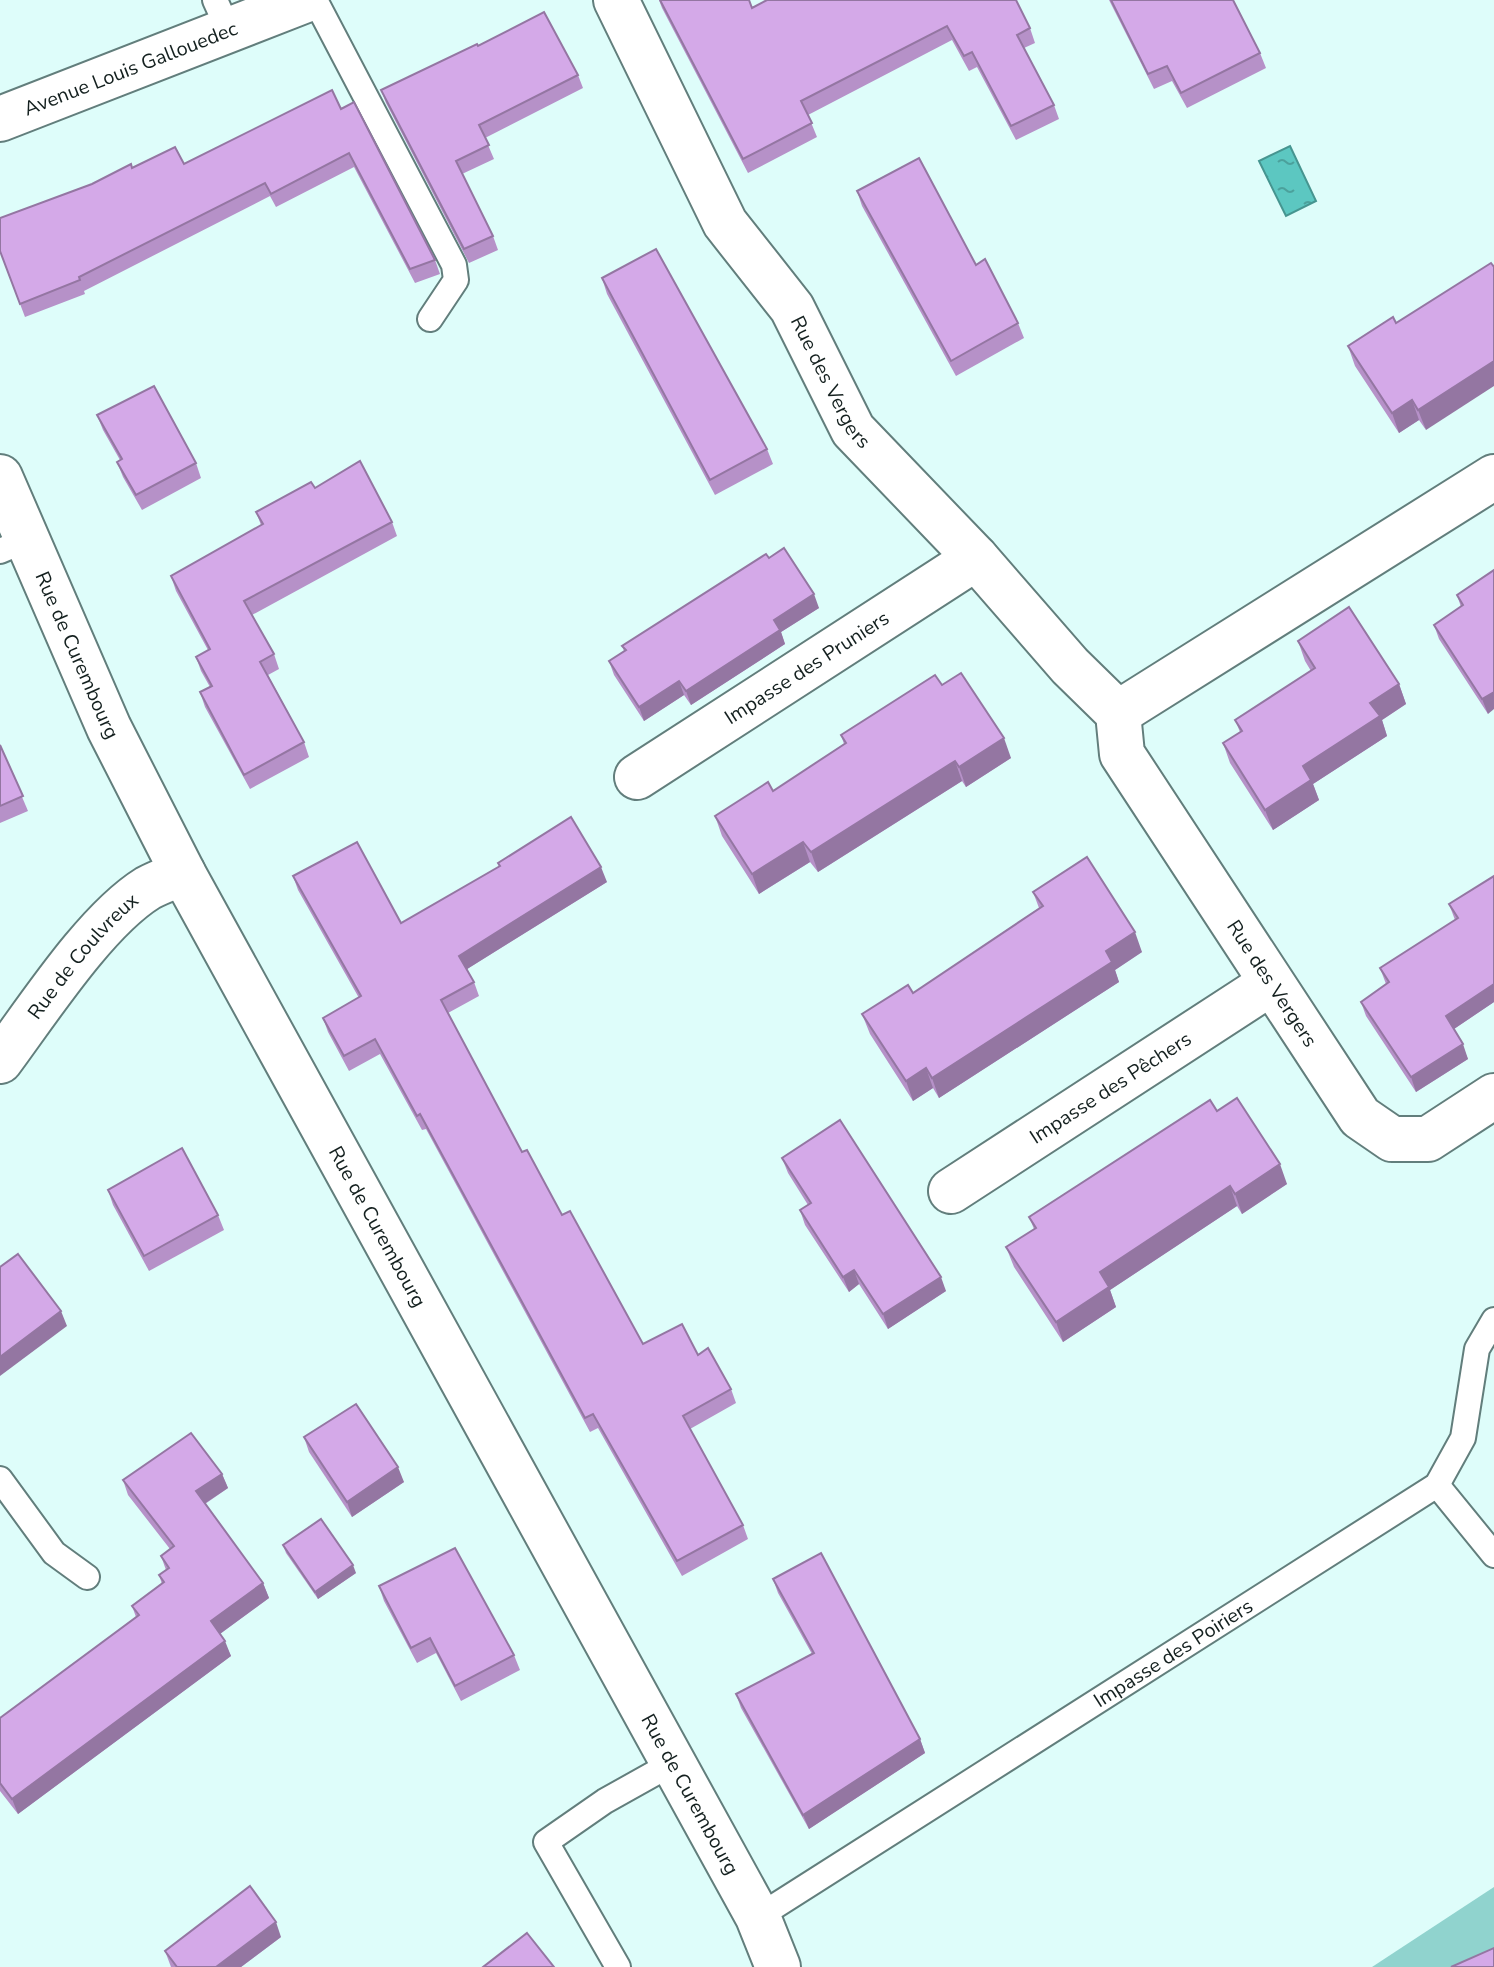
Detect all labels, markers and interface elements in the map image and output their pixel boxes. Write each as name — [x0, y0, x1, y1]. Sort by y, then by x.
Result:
street label: Avenue Louis Gallouedec — [20, 15, 241, 122]
street label: Rue des Vergers — [784, 311, 877, 455]
street label: Rue de Curembourg — [29, 567, 125, 744]
street label: Impasse des Pruniers — [719, 605, 894, 731]
street label: Rue de Coulvreux — [21, 886, 144, 1025]
street label: Rue des Vergers — [1220, 915, 1323, 1052]
street label: Impasse des Pêchers — [1025, 1025, 1197, 1150]
street label: Rue de Curembourg — [322, 1141, 432, 1312]
street label: Impasse des Poiriers — [1089, 1593, 1258, 1714]
street label: Rue de Curembourg — [635, 1709, 745, 1880]

